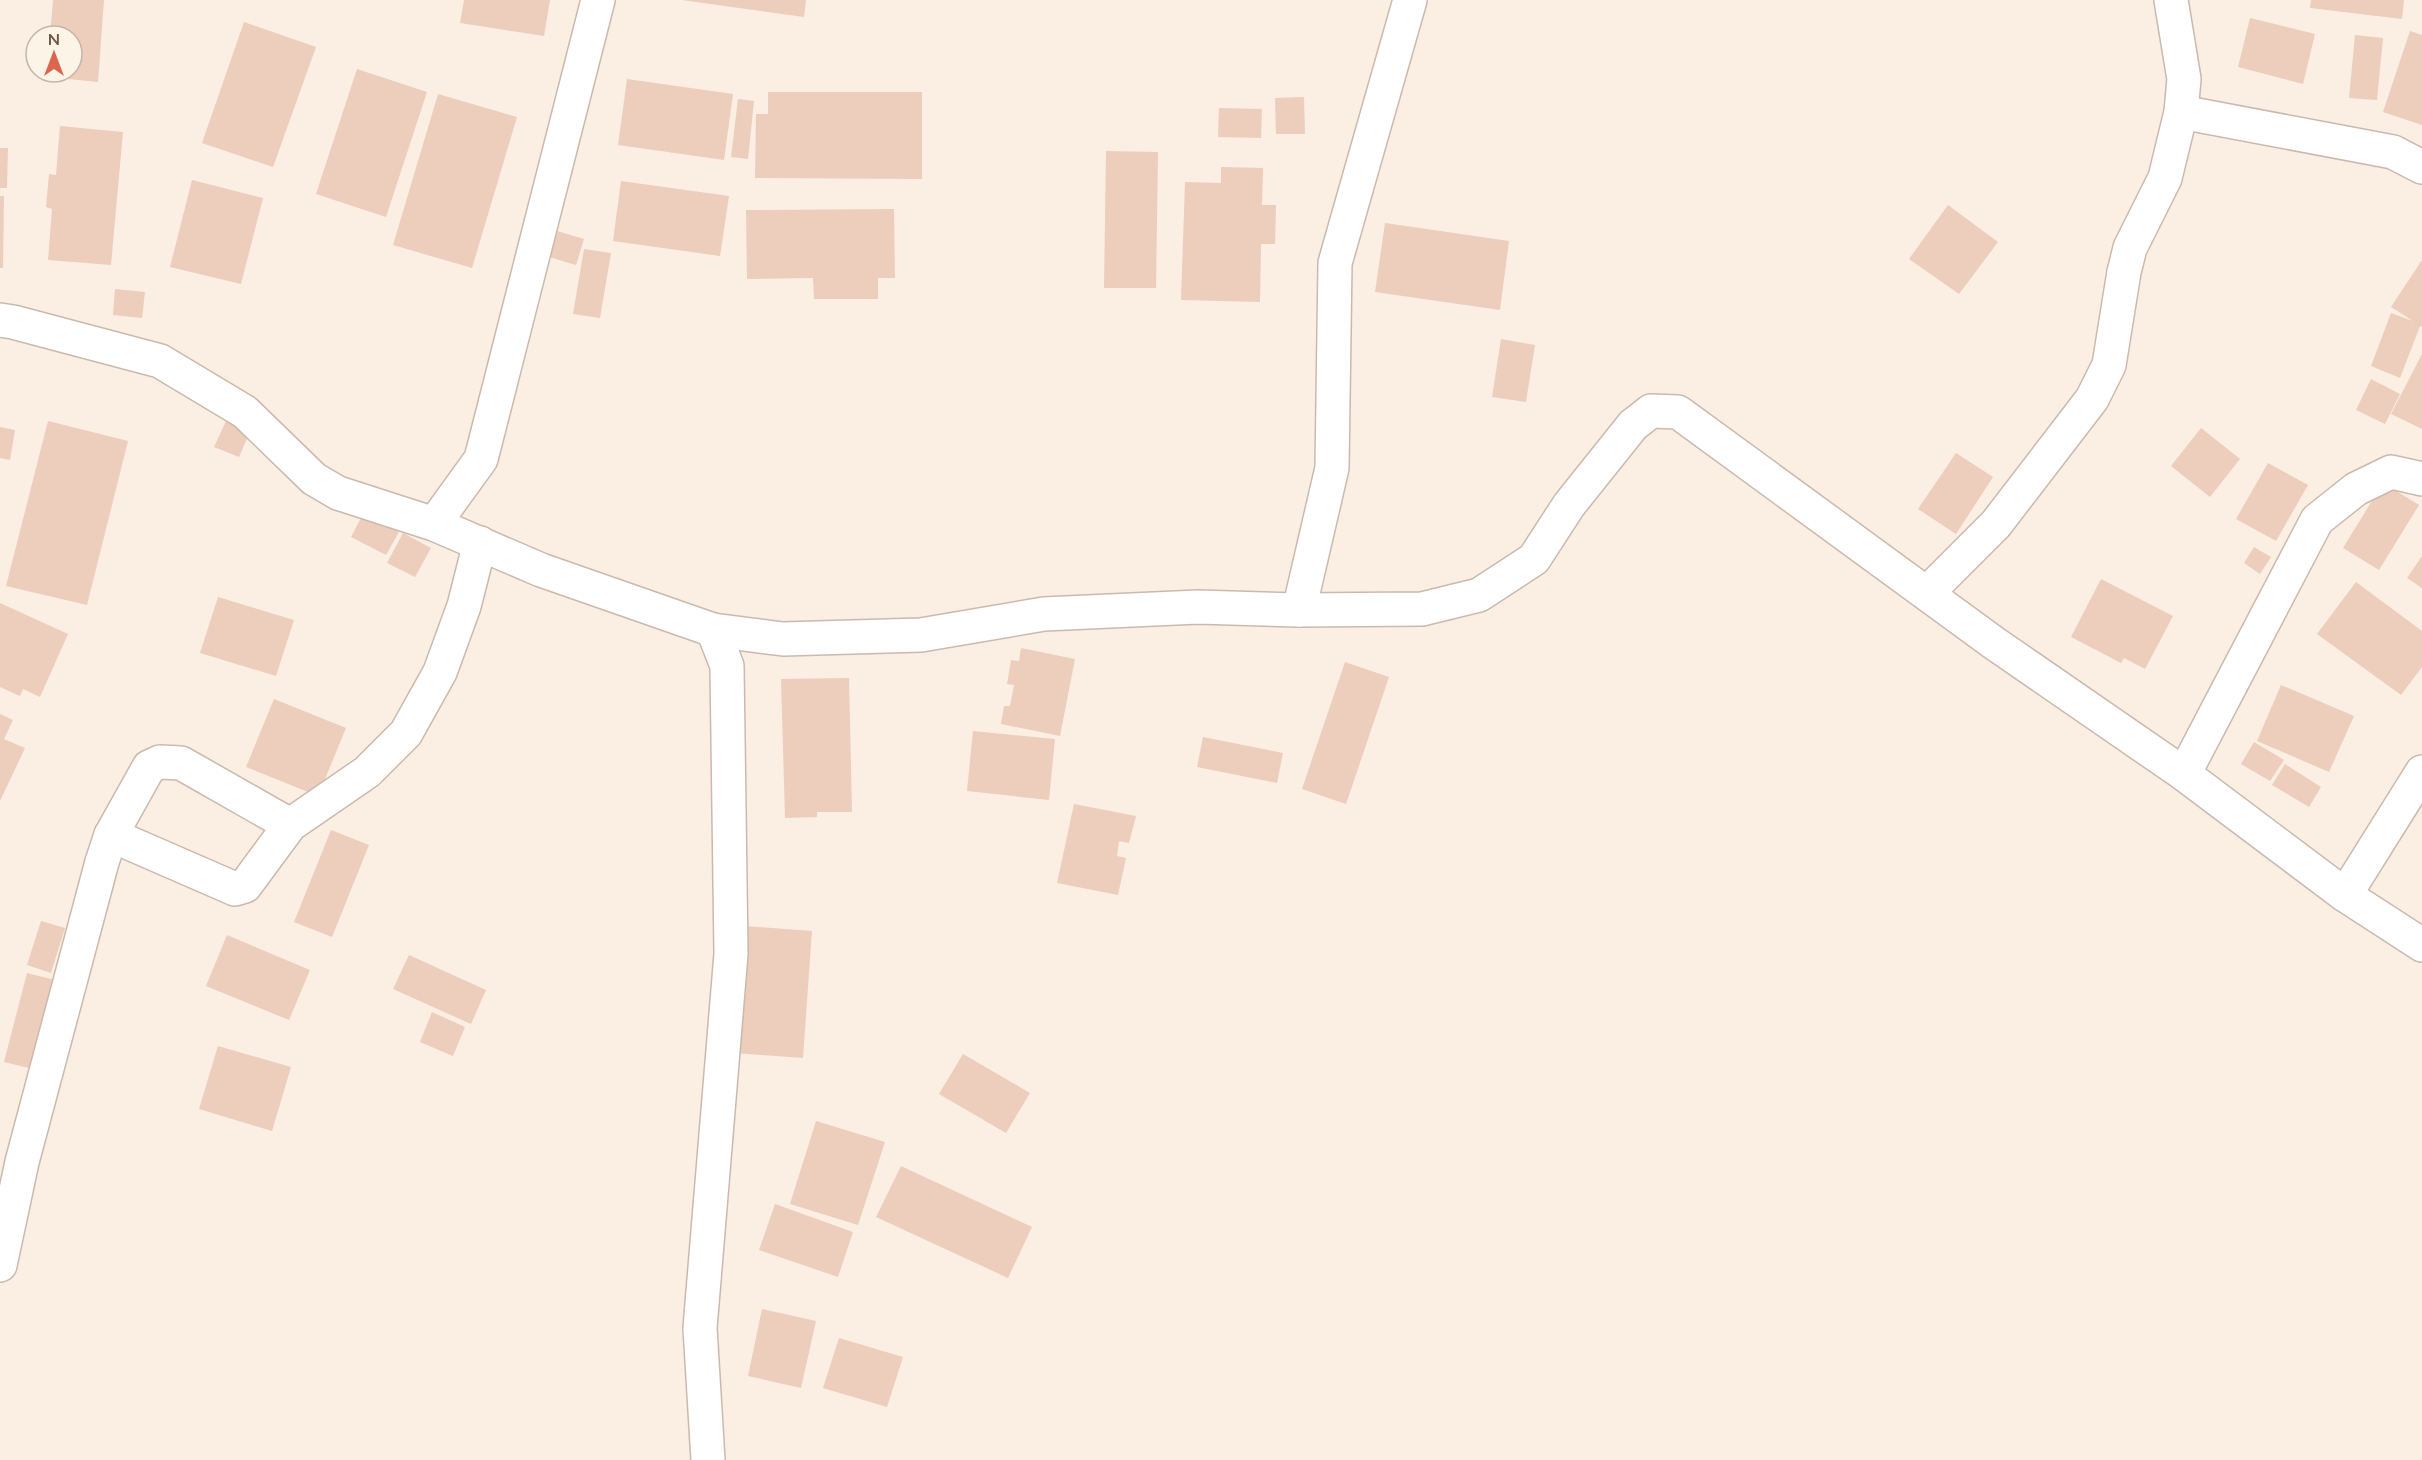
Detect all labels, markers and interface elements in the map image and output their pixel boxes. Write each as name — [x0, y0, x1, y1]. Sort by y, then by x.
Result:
north arrow — [24, 24, 84, 84]
text: N — [48, 29, 60, 48]

